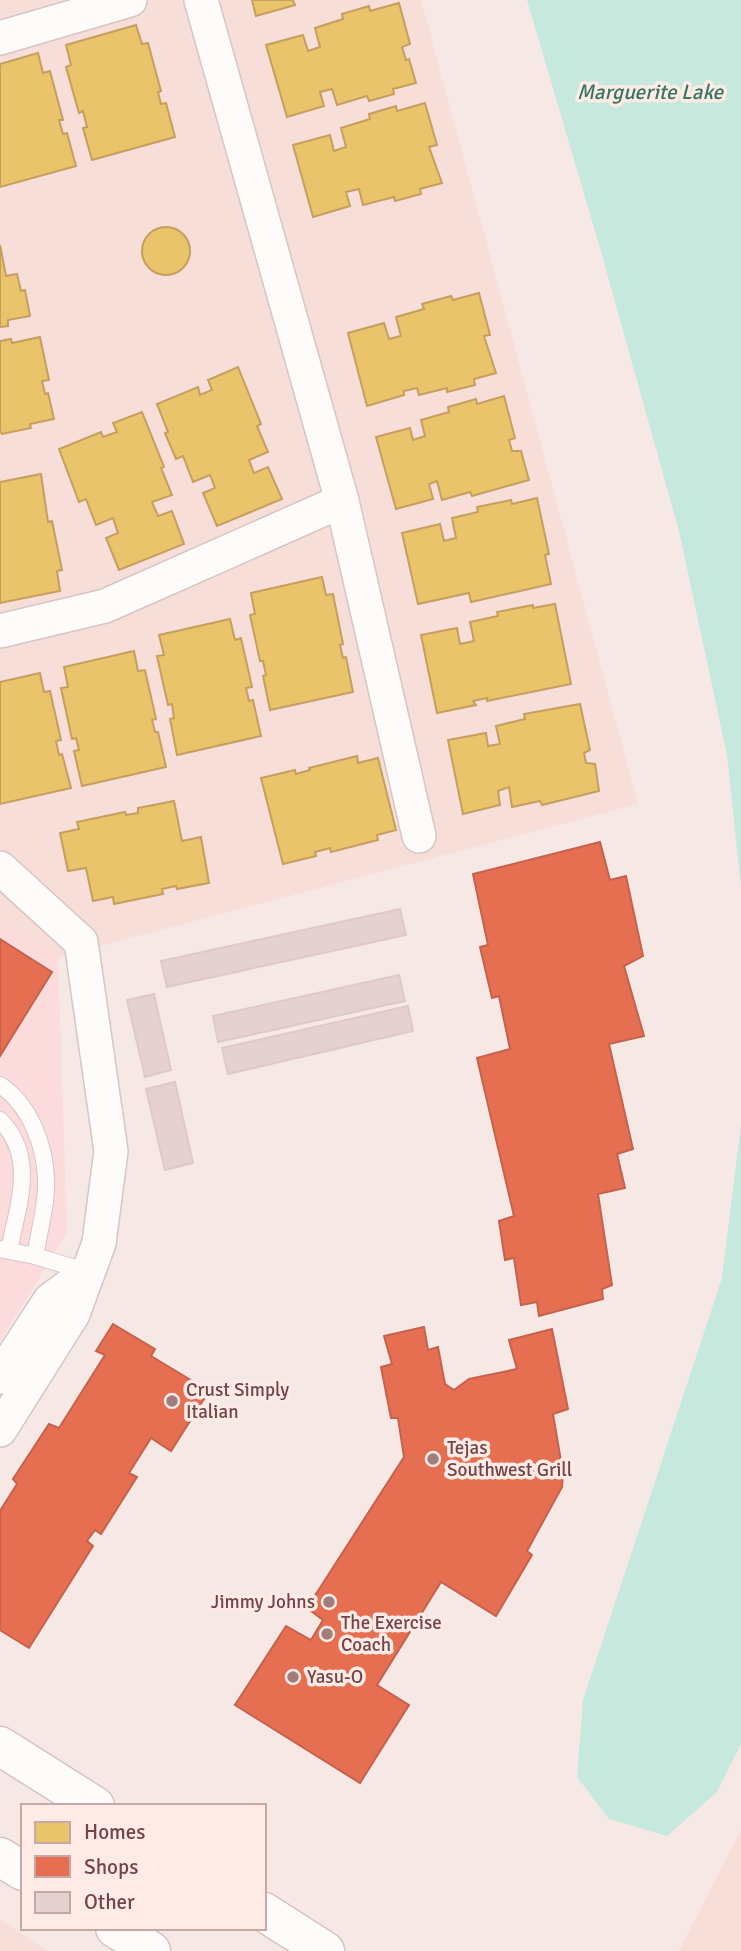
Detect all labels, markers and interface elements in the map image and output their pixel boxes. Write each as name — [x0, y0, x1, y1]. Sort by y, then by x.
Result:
water label: Marguerite Lake — [577, 79, 725, 105]
place label: Crust Simply Italian — [186, 1378, 289, 1424]
marker: Crust Simply Italian — [164, 1393, 180, 1409]
place label: Tejas Southwest Grill — [447, 1436, 572, 1482]
marker: Tejas Southwest Grill — [425, 1451, 441, 1467]
place label: Jimmy Johns — [211, 1590, 315, 1614]
marker: Jimmy Johns — [321, 1594, 337, 1610]
place label: The Exercise Coach — [341, 1611, 442, 1657]
marker: The Exercise Coach — [319, 1626, 335, 1642]
place label: Yasu-O — [307, 1665, 363, 1689]
marker: Yasu-O — [285, 1669, 301, 1685]
legend — [21, 1804, 266, 1930]
text: Homes — [84, 1819, 146, 1845]
text: Shops — [84, 1854, 138, 1880]
text: Other — [84, 1889, 135, 1915]

